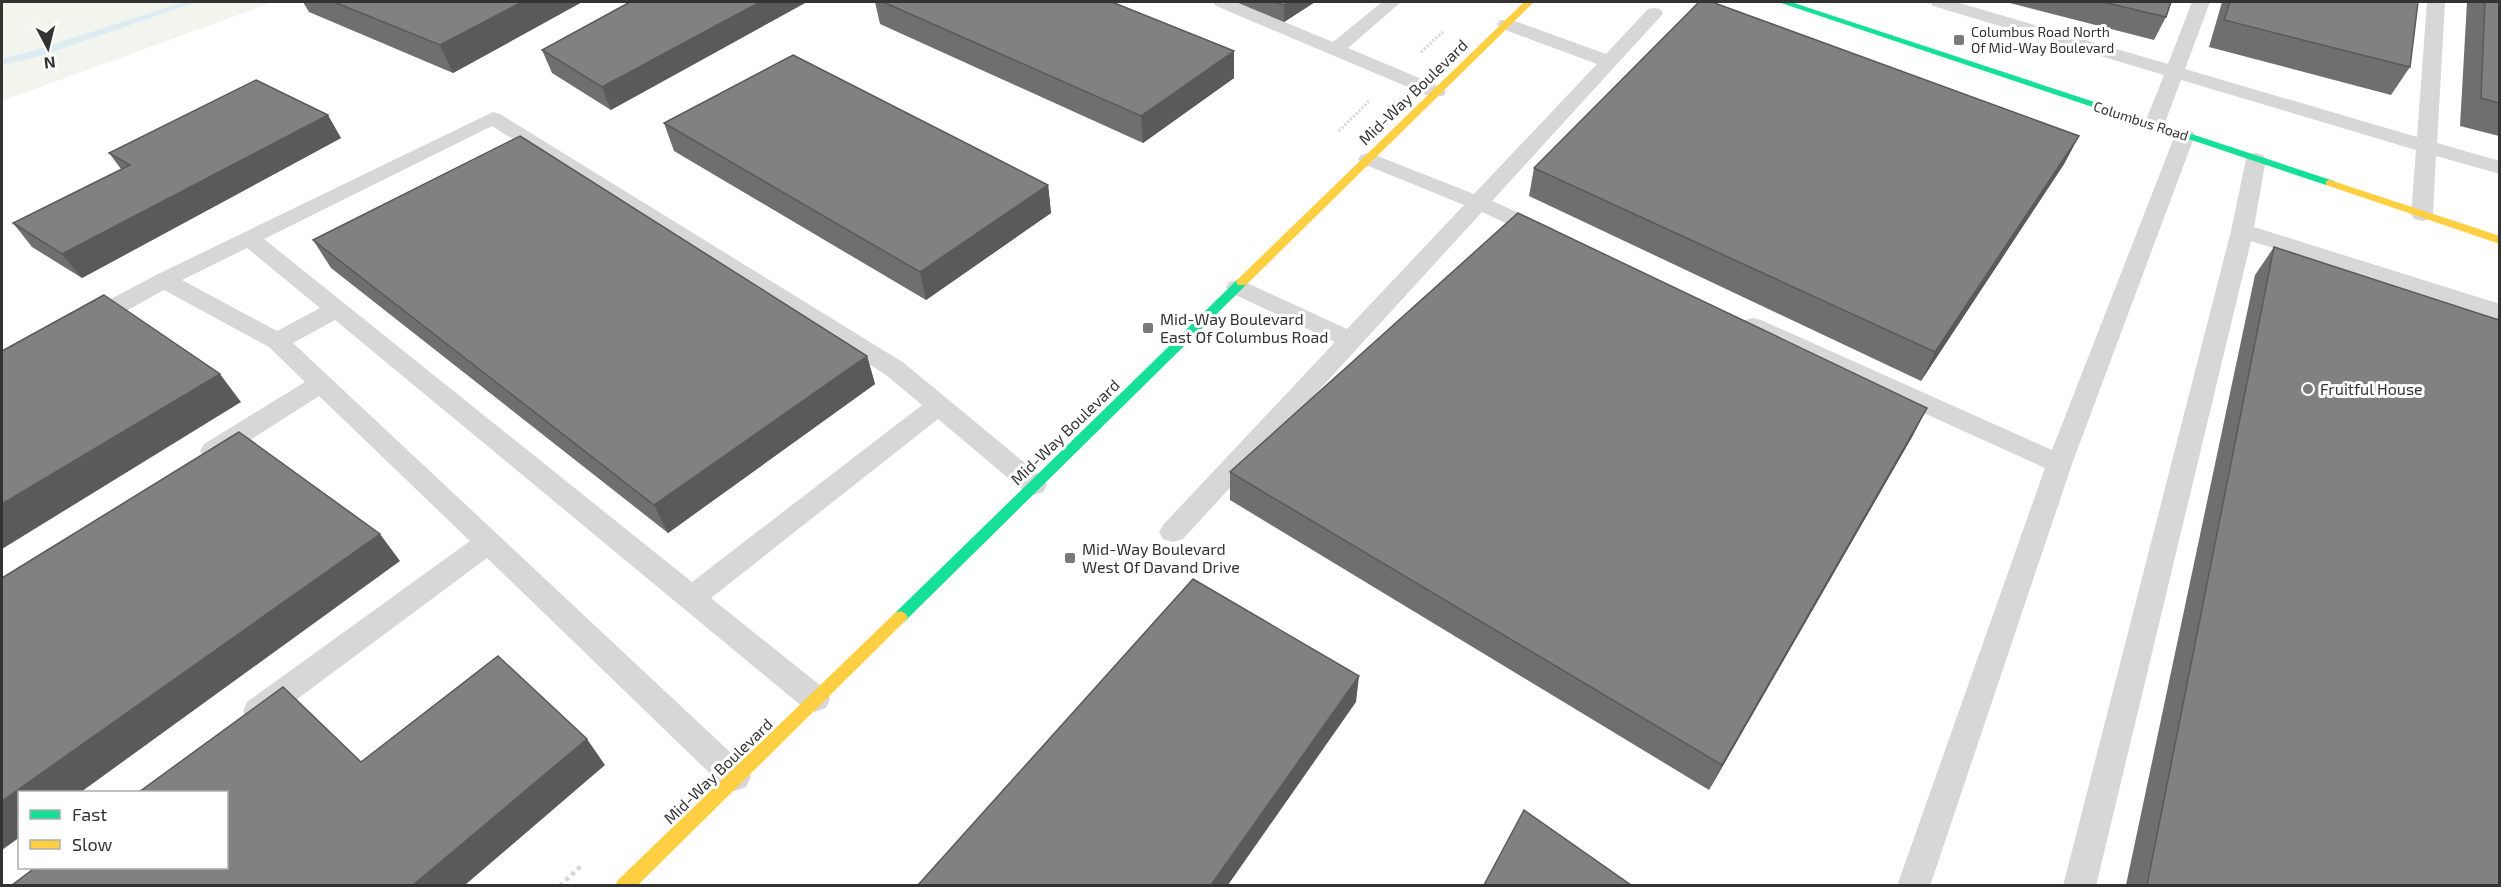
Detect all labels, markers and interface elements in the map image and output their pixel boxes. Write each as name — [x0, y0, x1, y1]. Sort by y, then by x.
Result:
north arrow — [18, 18, 78, 78]
place label: Columbus Road North Of Mid-Way Boulevard — [1971, 23, 2114, 56]
marker: Columbus Road North Of Mid-Way Boulevard — [1952, 33, 1966, 47]
street label: Mid-Way Boulevard — [1354, 35, 1471, 148]
text: N — [43, 53, 57, 74]
street label: Columbus Road — [2092, 97, 2191, 144]
place label: Mid-Way Boulevard East Of Columbus Road — [1160, 309, 1328, 346]
marker: Mid-Way Boulevard East Of Columbus Road — [1141, 321, 1155, 335]
street label: Mid-Way Boulevard — [1006, 375, 1123, 488]
place label: Fruitful House — [2320, 379, 2423, 398]
marker: Fruitful House — [2301, 382, 2315, 396]
place label: Mid-Way Boulevard West Of Davand Drive — [1082, 539, 1240, 576]
marker: Mid-Way Boulevard West Of Davand Drive — [1063, 551, 1077, 565]
street label: Mid-Way Boulevard — [659, 714, 776, 827]
legend — [18, 791, 228, 869]
text: Fast — [72, 803, 107, 825]
text: Slow — [72, 833, 113, 855]

